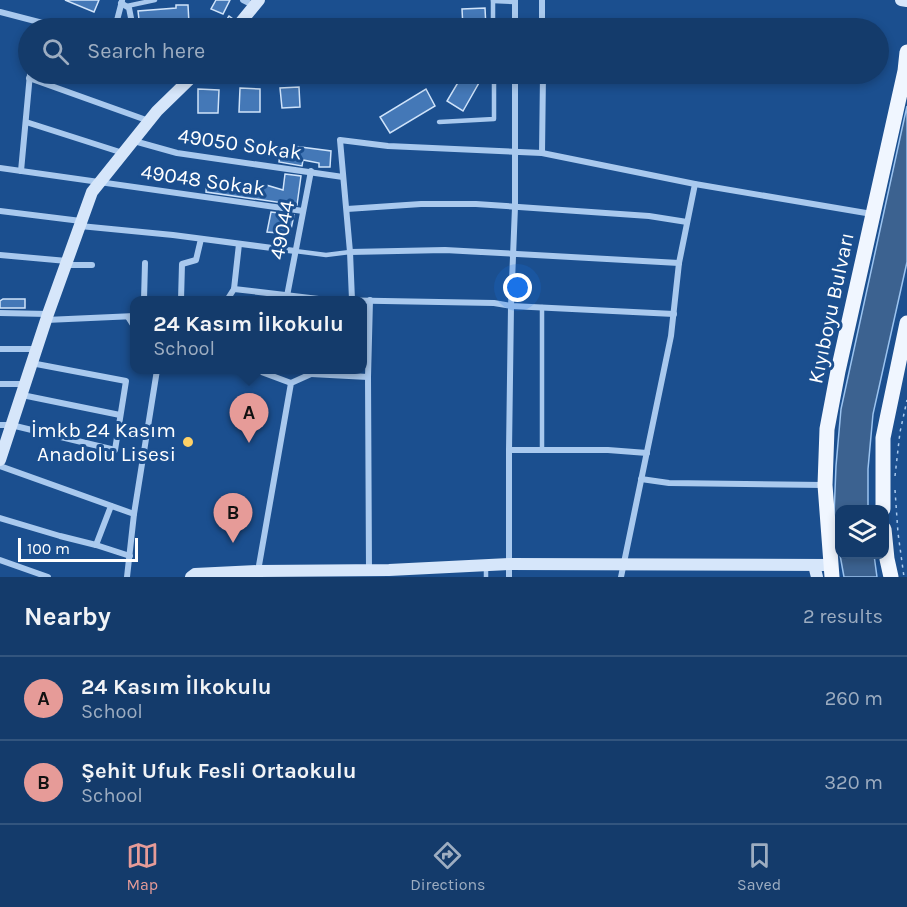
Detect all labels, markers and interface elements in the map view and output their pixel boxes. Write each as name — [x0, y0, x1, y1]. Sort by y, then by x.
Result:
search box — [18, 18, 889, 84]
icon: search — [39, 35, 72, 68]
text: Search here — [87, 38, 205, 64]
street label: 49050 Sokak — [176, 123, 304, 165]
street label: 49048 Sokak — [139, 159, 267, 201]
street label: 49044 — [265, 198, 300, 262]
street label: Kıyıboyu Bulvarı — [803, 230, 859, 386]
your location — [503, 273, 532, 302]
popup — [130, 296, 367, 374]
text: 24 Kasım İlkokulu — [153, 311, 344, 337]
text: School — [153, 337, 215, 360]
pin: A — [230, 394, 268, 443]
place label: İmkb 24 Kasım Anadolu Lisesi — [31, 418, 176, 466]
marker: İmkb 24 Kasım Anadolu Lisesi — [181, 435, 195, 449]
pin: B — [214, 494, 252, 543]
map controls — [835, 505, 889, 559]
button: layers — [835, 505, 889, 559]
scale bar — [18, 535, 138, 562]
text: 100 m — [27, 539, 70, 558]
text: Nearby — [24, 601, 111, 632]
text: 2 results — [803, 605, 883, 628]
text: 24 Kasım İlkokulu — [81, 674, 272, 700]
text: A — [37, 687, 50, 710]
text: 260 m — [825, 687, 883, 710]
text: School — [81, 700, 143, 723]
text: Şehit Ufuk Fesli Ortaokulu — [81, 758, 357, 784]
text: B — [37, 771, 50, 794]
text: 320 m — [824, 771, 883, 794]
text: School — [81, 784, 143, 807]
tab: Map — [126, 839, 159, 894]
tab: Directions — [410, 839, 485, 894]
tab: Saved — [737, 839, 781, 894]

